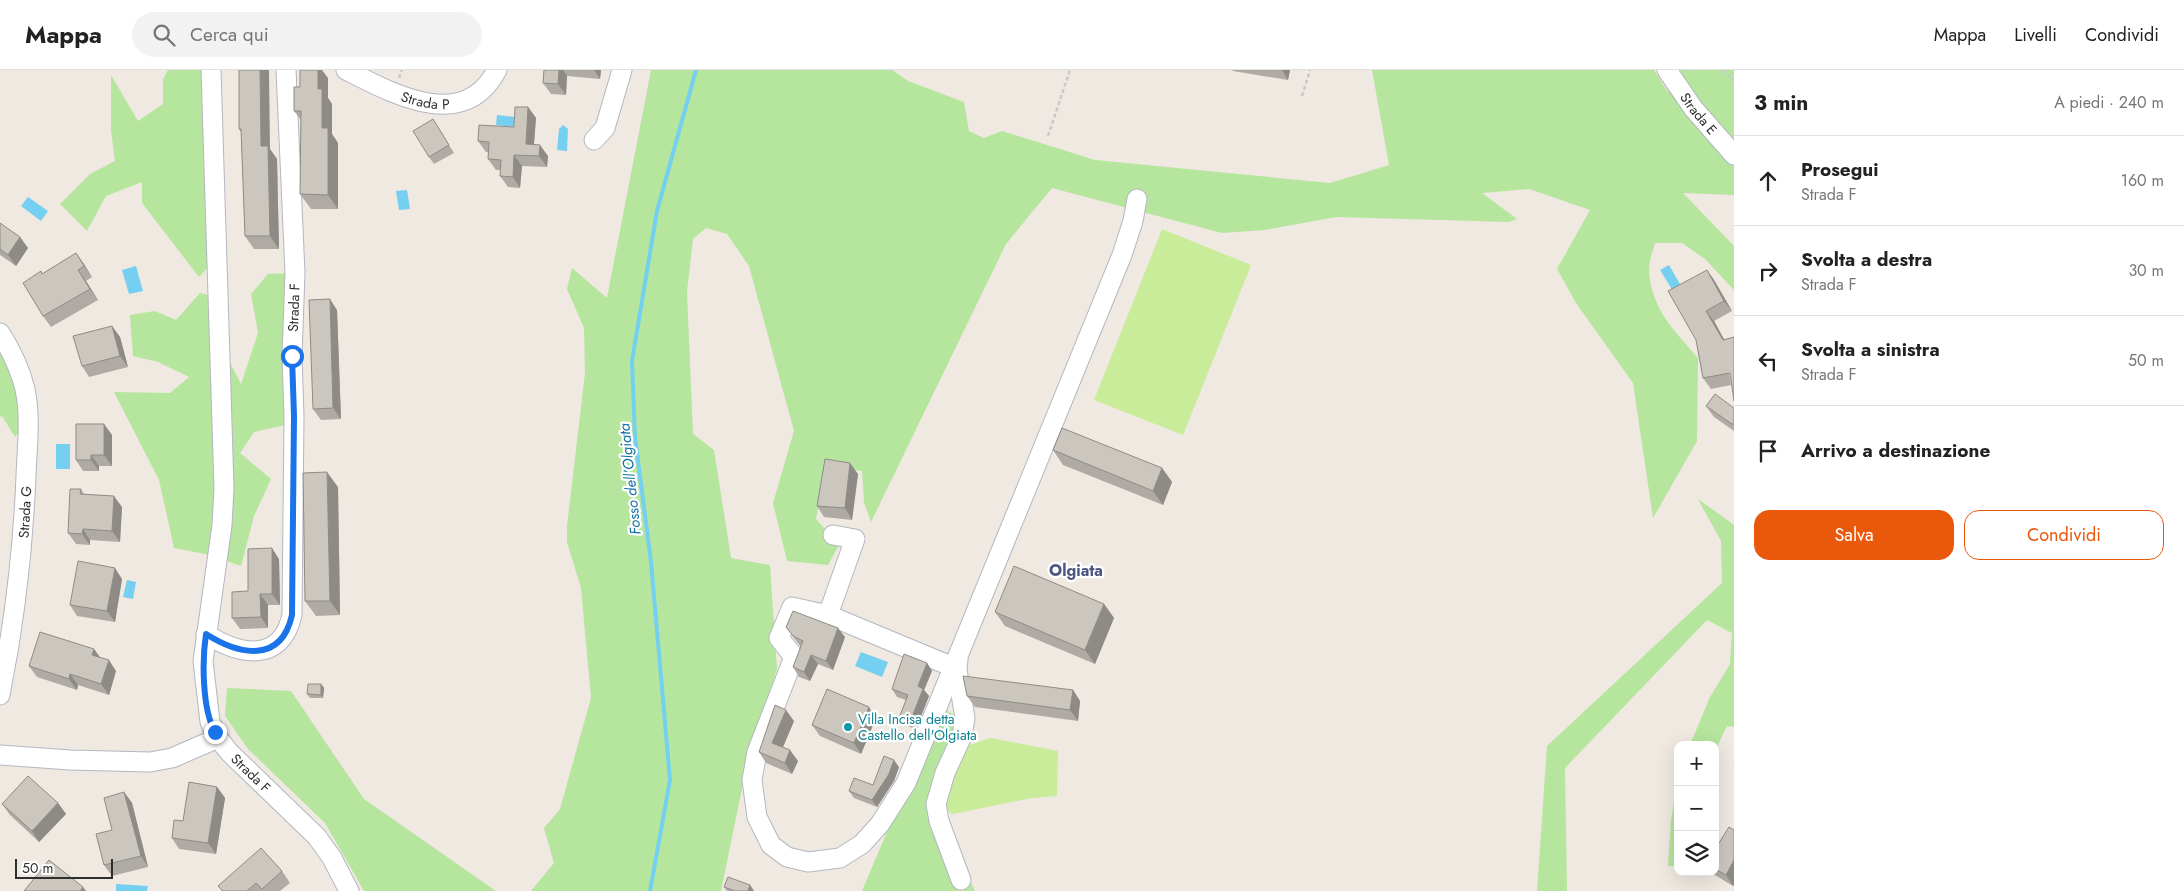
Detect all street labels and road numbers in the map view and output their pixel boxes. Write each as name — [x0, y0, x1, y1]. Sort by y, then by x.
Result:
street label: Strada P — [398, 86, 451, 114]
street label: Strada E — [1675, 89, 1722, 139]
street label: Strada F — [283, 283, 305, 332]
street label: Strada G — [14, 485, 36, 539]
street label: Strada F — [226, 749, 275, 797]

